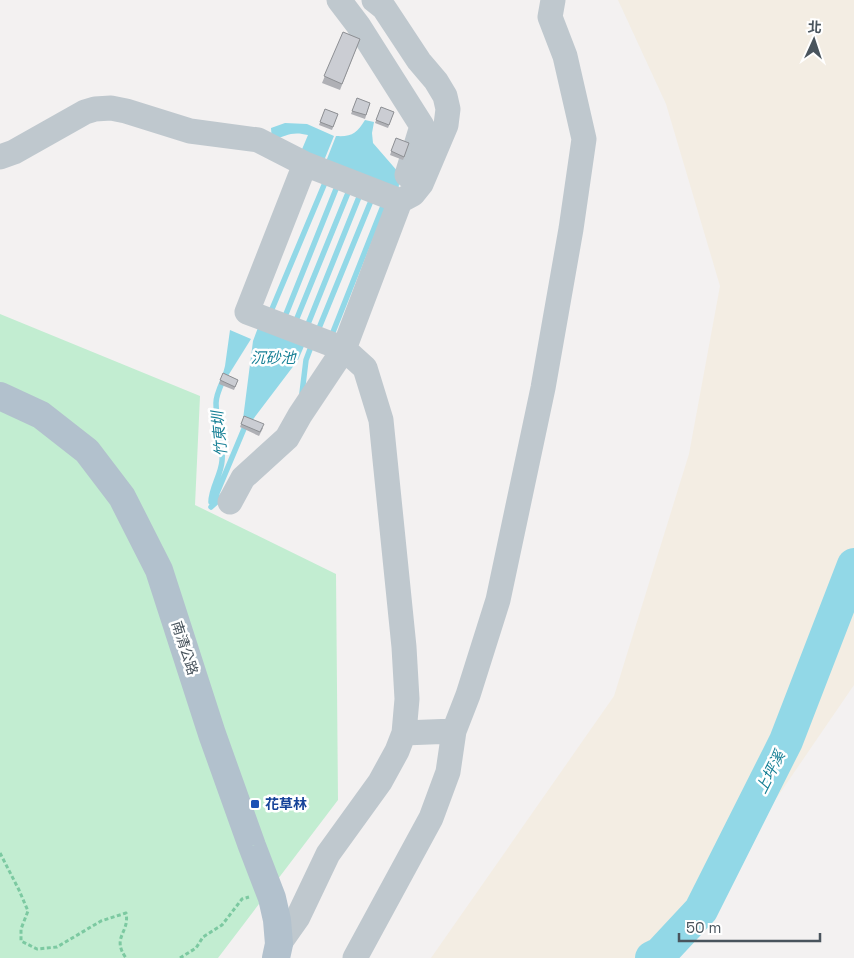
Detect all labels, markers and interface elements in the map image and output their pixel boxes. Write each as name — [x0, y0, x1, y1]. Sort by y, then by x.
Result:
north arrow — [789, 15, 839, 65]
text: 北 — [807, 18, 822, 36]
water label: 沉砂池 — [250, 348, 297, 367]
water label: 竹東圳 — [207, 409, 230, 457]
street label: 南清公路 — [168, 619, 202, 677]
water label: 上坪溪 — [751, 746, 790, 796]
place label: 花草林 — [265, 795, 307, 813]
marker: 花草林 — [249, 798, 261, 810]
scale bar — [679, 910, 820, 942]
text: 50 m — [686, 918, 721, 937]

